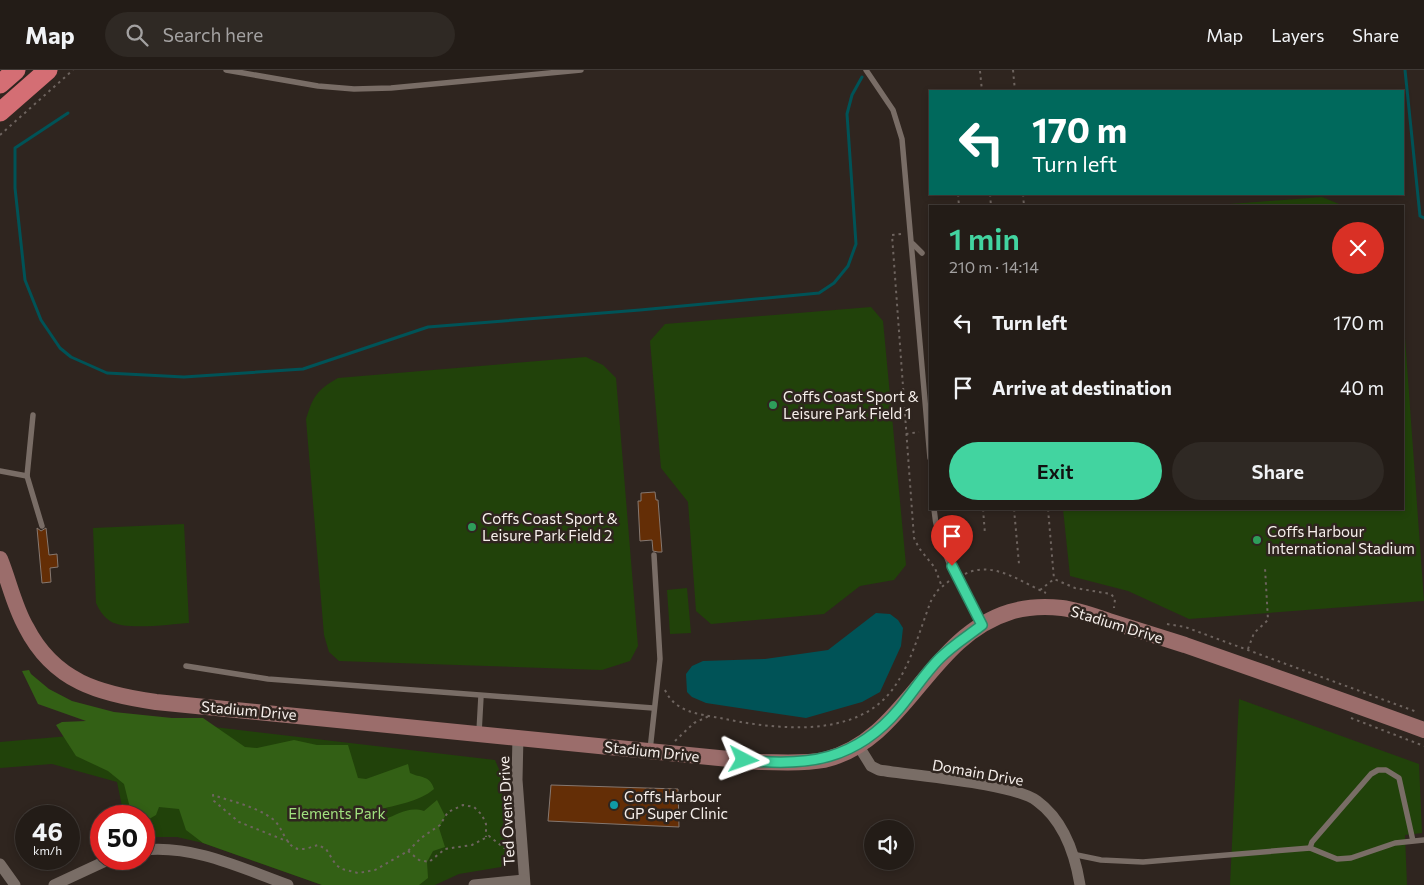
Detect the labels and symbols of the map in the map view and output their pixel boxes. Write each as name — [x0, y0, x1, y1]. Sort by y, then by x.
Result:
place label: Coffs Coast Sport & Leisure Park Field 1 — [783, 387, 919, 422]
marker: Coffs Coast Sport & Leisure Park Field 1 — [767, 399, 779, 411]
place label: Coffs Coast Sport & Leisure Park Field 2 — [482, 509, 618, 544]
pin — [931, 515, 973, 566]
marker: Coffs Coast Sport & Leisure Park Field 2 — [466, 521, 478, 533]
place label: Coffs Harbour International Stadium — [1267, 522, 1415, 557]
marker: Coffs Harbour International Stadium — [1251, 534, 1263, 546]
street label: Stadium Drive — [1069, 601, 1165, 647]
street label: Stadium Drive — [201, 697, 298, 723]
position arrow — [717, 733, 769, 785]
street label: Stadium Drive — [603, 737, 701, 765]
street label: Domain Drive — [931, 755, 1025, 789]
street label: Ted Ovens Drive — [494, 756, 518, 866]
place label: Coffs Harbour GP Super Clinic — [624, 787, 728, 822]
marker: Coffs Harbour GP Super Clinic — [608, 799, 620, 811]
park label: Elements Park — [288, 804, 386, 822]
speed limit sign: 50 — [90, 805, 155, 870]

